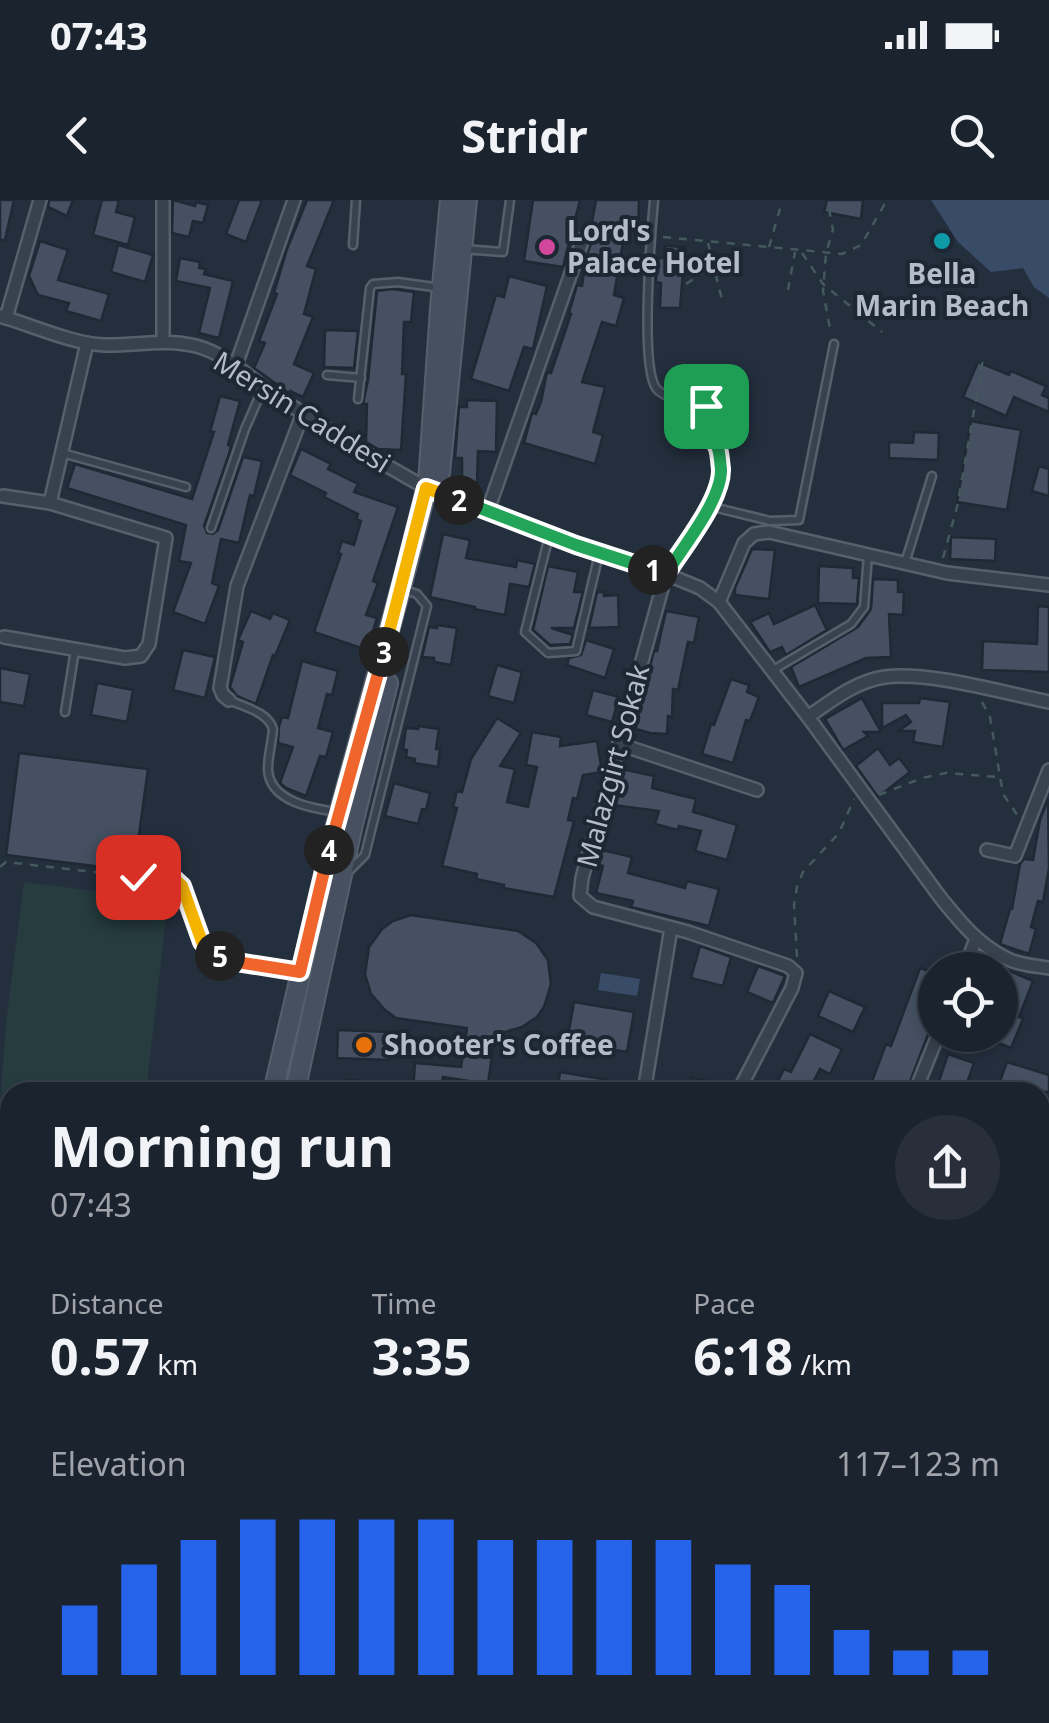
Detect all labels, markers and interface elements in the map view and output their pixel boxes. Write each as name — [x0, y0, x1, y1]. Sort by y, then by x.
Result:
text: 07:43 — [50, 9, 148, 61]
text: Stridr — [461, 105, 588, 166]
icon: back — [50, 108, 105, 163]
icon: search — [944, 108, 999, 163]
place label: Lord's Palace Hotel — [567, 211, 741, 281]
marker: Bella Marin Beach — [931, 230, 953, 252]
marker: Lord's Palace Hotel — [536, 236, 558, 258]
place label: Bella Marin Beach — [855, 254, 1029, 324]
street label: Mersin Caddesi — [207, 341, 398, 481]
pin — [664, 364, 749, 449]
icon: arrive — [679, 379, 734, 434]
pin: 2 — [434, 475, 484, 525]
text: 2 — [451, 481, 467, 519]
pin: 1 — [628, 545, 678, 595]
text: 1 — [645, 551, 661, 589]
pin: 3 — [359, 627, 409, 677]
text: 3 — [376, 633, 392, 671]
street label: Malazgirt Sokak — [567, 660, 657, 871]
pin: 4 — [304, 825, 354, 875]
text: 4 — [321, 831, 337, 869]
pin — [96, 835, 181, 920]
icon: check — [111, 850, 166, 905]
pin: 5 — [195, 931, 245, 981]
text: 5 — [212, 937, 228, 975]
map controls — [918, 952, 1018, 1052]
button: locate — [918, 952, 1018, 1052]
place label: Shooter's Coffee — [384, 1025, 614, 1063]
marker: Shooter's Coffee — [353, 1034, 375, 1056]
text: Morning run — [50, 1108, 394, 1183]
button: share — [895, 1115, 1000, 1220]
text: 07:43 — [50, 1183, 132, 1226]
text: Distance — [50, 1284, 163, 1322]
text: Time — [372, 1284, 436, 1322]
text: Pace — [693, 1284, 755, 1322]
text: 0.57 — [50, 1322, 150, 1390]
text: 3:35 — [372, 1322, 472, 1390]
text: 6:18 — [693, 1322, 793, 1390]
text: km — [150, 1345, 198, 1383]
text: /km — [793, 1345, 852, 1383]
text: Elevation — [50, 1442, 187, 1485]
text: 117–123 m — [836, 1442, 1000, 1485]

